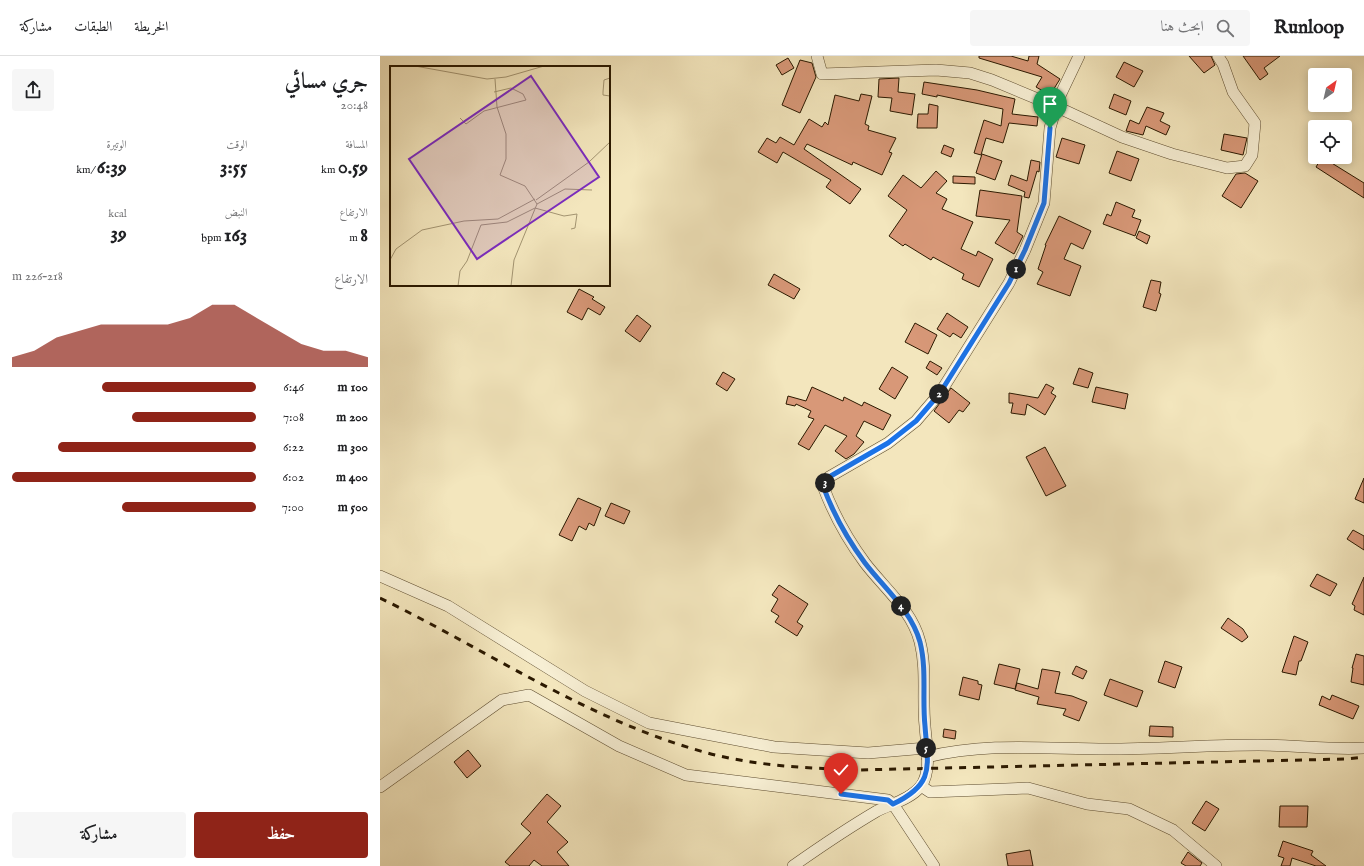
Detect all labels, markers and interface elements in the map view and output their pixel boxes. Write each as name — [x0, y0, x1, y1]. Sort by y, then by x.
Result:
search box — [970, 10, 1250, 46]
text: Runloop — [1274, 16, 1344, 40]
text: ابحث هنا — [1161, 17, 1204, 36]
icon: search — [1214, 17, 1236, 39]
text: مشاركة — [20, 18, 52, 36]
text: الطبقات — [74, 18, 112, 36]
text: الخريطة — [134, 18, 168, 36]
inset map — [390, 66, 610, 286]
text: جري مسائي — [285, 68, 368, 96]
north arrow — [1308, 68, 1352, 112]
map controls — [1308, 68, 1352, 164]
button: share — [12, 69, 54, 111]
pin — [1033, 87, 1067, 128]
icon: arrive — [1039, 93, 1061, 115]
text: 20:48 — [341, 97, 368, 114]
button: locate — [1308, 120, 1352, 164]
text: الوتيرة — [106, 138, 127, 152]
text: الوقت — [226, 138, 247, 152]
text: المسافة — [346, 138, 368, 152]
text: 6:39 — [97, 155, 127, 180]
text: 3:55 — [220, 155, 247, 180]
text: 0.59 — [338, 155, 368, 180]
text: /km — [76, 163, 97, 177]
text: km — [321, 163, 338, 177]
text: النبض — [225, 206, 247, 220]
text: الارتفاع — [339, 206, 368, 220]
text: kcal — [108, 207, 127, 221]
text: 39 — [110, 221, 127, 246]
text: 163 — [224, 223, 247, 248]
text: 8 — [360, 223, 368, 248]
text: bpm — [201, 231, 224, 245]
text: m — [349, 231, 360, 245]
pin: 1 — [1006, 259, 1026, 279]
text: 1 — [1014, 262, 1018, 276]
text: 218–226 m — [12, 268, 63, 285]
text: الارتفاع — [334, 271, 368, 288]
text: 6:46 — [283, 379, 304, 396]
text: 100 m — [338, 379, 368, 396]
pin: 2 — [929, 384, 949, 404]
text: 2 — [936, 387, 942, 401]
text: 7:08 — [283, 409, 304, 426]
text: 200 m — [336, 409, 368, 426]
text: 6:22 — [283, 439, 304, 456]
text: 300 m — [337, 439, 368, 456]
text: 6:02 — [283, 469, 304, 486]
text: 400 m — [336, 469, 368, 486]
pin: 3 — [815, 473, 835, 493]
text: 3 — [823, 476, 827, 490]
text: 7:00 — [282, 499, 304, 516]
text: 500 m — [338, 499, 368, 516]
pin: 4 — [891, 596, 911, 616]
text: 4 — [898, 599, 904, 613]
pin: 5 — [916, 738, 936, 758]
text: 5 — [924, 741, 928, 755]
pin — [824, 753, 858, 794]
icon: check — [830, 759, 852, 781]
button: مشاركة — [12, 812, 186, 858]
button: حفظ — [194, 812, 368, 858]

